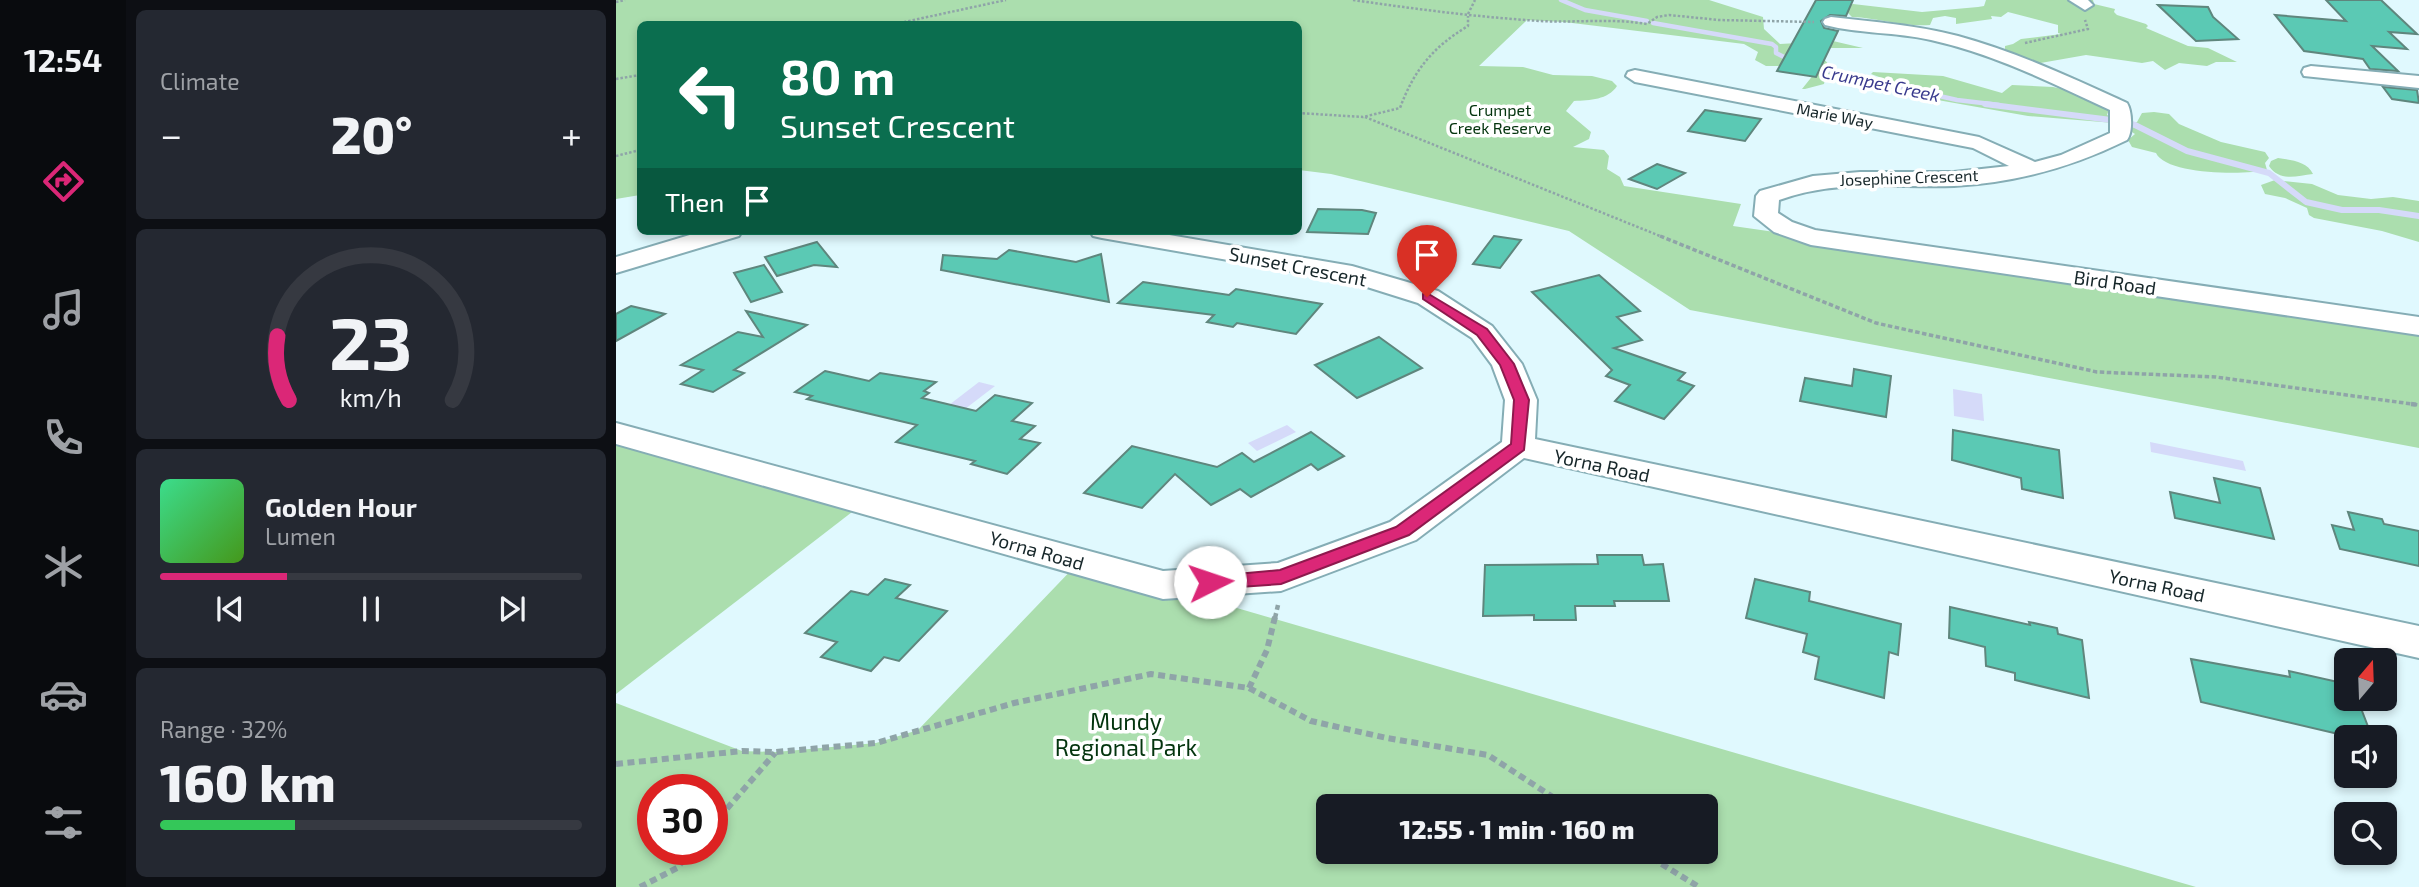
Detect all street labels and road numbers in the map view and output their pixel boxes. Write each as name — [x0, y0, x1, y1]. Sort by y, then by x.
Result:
street label: Marie Way — [1795, 98, 1875, 132]
street label: Josephine Crescent — [1839, 165, 1979, 189]
street label: Sunset Crescent — [1227, 241, 1369, 291]
street label: Bird Road — [2072, 265, 2158, 299]
street label: Yorna Road — [1552, 444, 1652, 486]
street label: Yorna Road — [987, 526, 1087, 574]
street label: Yorna Road — [2107, 564, 2207, 606]

